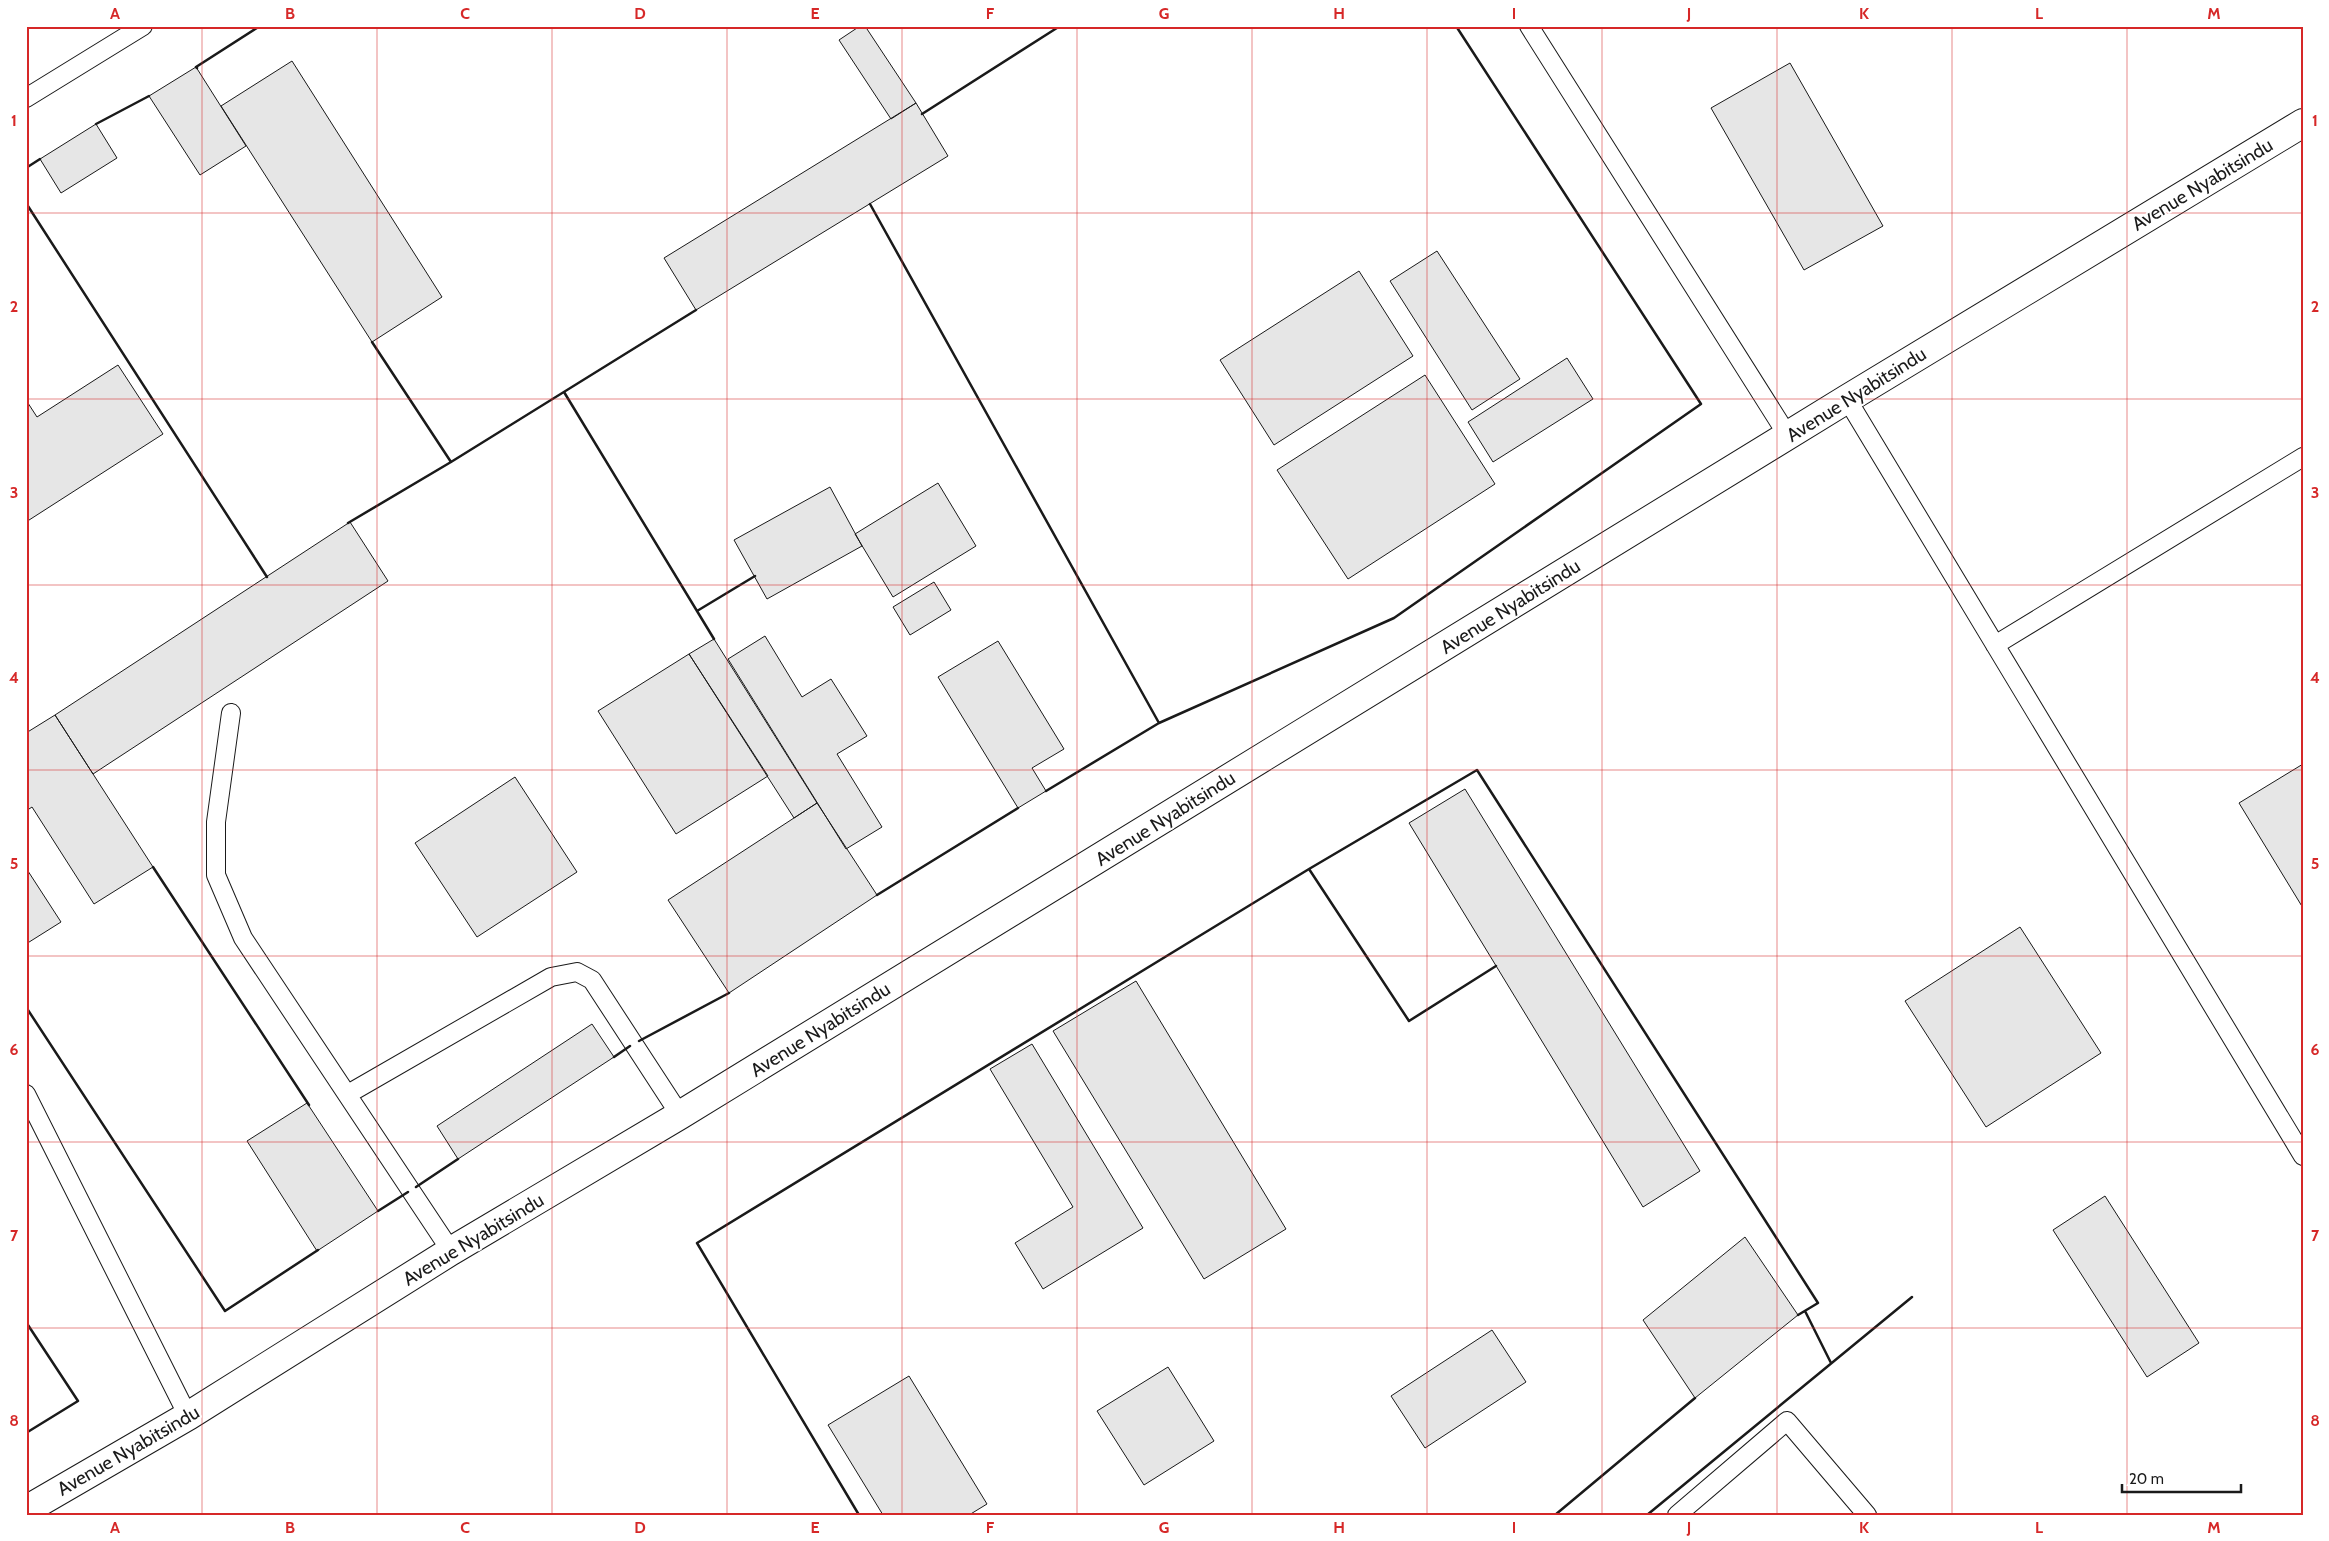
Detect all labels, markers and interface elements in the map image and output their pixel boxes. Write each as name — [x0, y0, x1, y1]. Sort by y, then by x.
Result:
text: A — [110, 4, 120, 23]
text: B — [285, 4, 295, 23]
text: C — [460, 4, 470, 23]
text: D — [634, 4, 646, 23]
text: E — [810, 4, 820, 23]
text: F — [986, 4, 995, 23]
text: G — [1159, 4, 1169, 23]
text: H — [1333, 4, 1345, 23]
text: I — [1512, 4, 1516, 23]
text: J — [1686, 4, 1691, 23]
text: K — [1859, 4, 1869, 23]
text: L — [2035, 4, 2043, 23]
text: M — [2207, 4, 2221, 23]
text: 1 — [11, 111, 17, 130]
text: 1 — [2312, 111, 2318, 130]
street label: Avenue Nyabitsindu — [2128, 133, 2277, 236]
text: 2 — [10, 297, 18, 316]
text: 2 — [2311, 297, 2319, 316]
street label: Avenue Nyabitsindu — [1782, 342, 1930, 447]
text: 3 — [10, 483, 18, 502]
text: 3 — [2311, 483, 2319, 502]
street label: Avenue Nyabitsindu — [1436, 554, 1584, 659]
text: 4 — [9, 668, 19, 687]
text: 4 — [2310, 668, 2320, 687]
street label: Avenue Nyabitsindu — [1091, 766, 1239, 871]
text: 5 — [10, 854, 18, 873]
text: 5 — [2311, 854, 2319, 873]
street label: Avenue Nyabitsindu — [746, 977, 894, 1082]
text: 6 — [10, 1040, 19, 1059]
text: 6 — [2311, 1040, 2320, 1059]
street label: Avenue Nyabitsindu — [399, 1188, 548, 1291]
text: 7 — [10, 1226, 19, 1245]
text: 7 — [2311, 1226, 2320, 1245]
street label: Avenue Nyabitsindu — [53, 1400, 203, 1500]
text: 8 — [9, 1411, 19, 1430]
text: 8 — [2310, 1411, 2320, 1430]
scale bar — [2122, 1461, 2240, 1493]
text: 20 m — [2129, 1470, 2164, 1488]
text: A — [110, 1518, 120, 1537]
text: B — [285, 1518, 295, 1537]
text: C — [460, 1518, 470, 1537]
text: D — [634, 1518, 646, 1537]
text: E — [810, 1518, 820, 1537]
text: F — [986, 1518, 995, 1537]
text: G — [1159, 1518, 1169, 1537]
text: H — [1333, 1518, 1345, 1537]
text: I — [1512, 1518, 1516, 1537]
text: J — [1686, 1518, 1691, 1537]
text: K — [1859, 1518, 1869, 1537]
text: L — [2035, 1518, 2043, 1537]
text: M — [2207, 1518, 2221, 1537]

